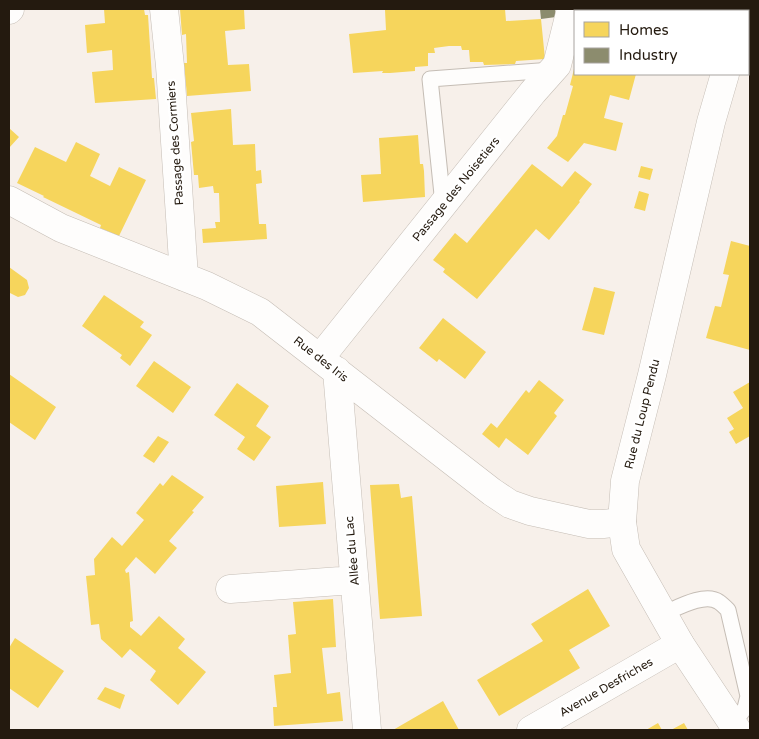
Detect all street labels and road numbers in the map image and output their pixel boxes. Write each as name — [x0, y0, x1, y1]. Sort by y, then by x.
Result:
street label: Passage des Cormiers — [164, 80, 186, 206]
street label: Passage des Noisetiers — [409, 134, 503, 244]
street label: Rue des Iris — [291, 333, 351, 385]
street label: Rue du Loup Pendu — [622, 358, 662, 470]
street label: Allée du Lac — [342, 516, 362, 586]
street label: Avenue Desfriches — [557, 654, 656, 720]

